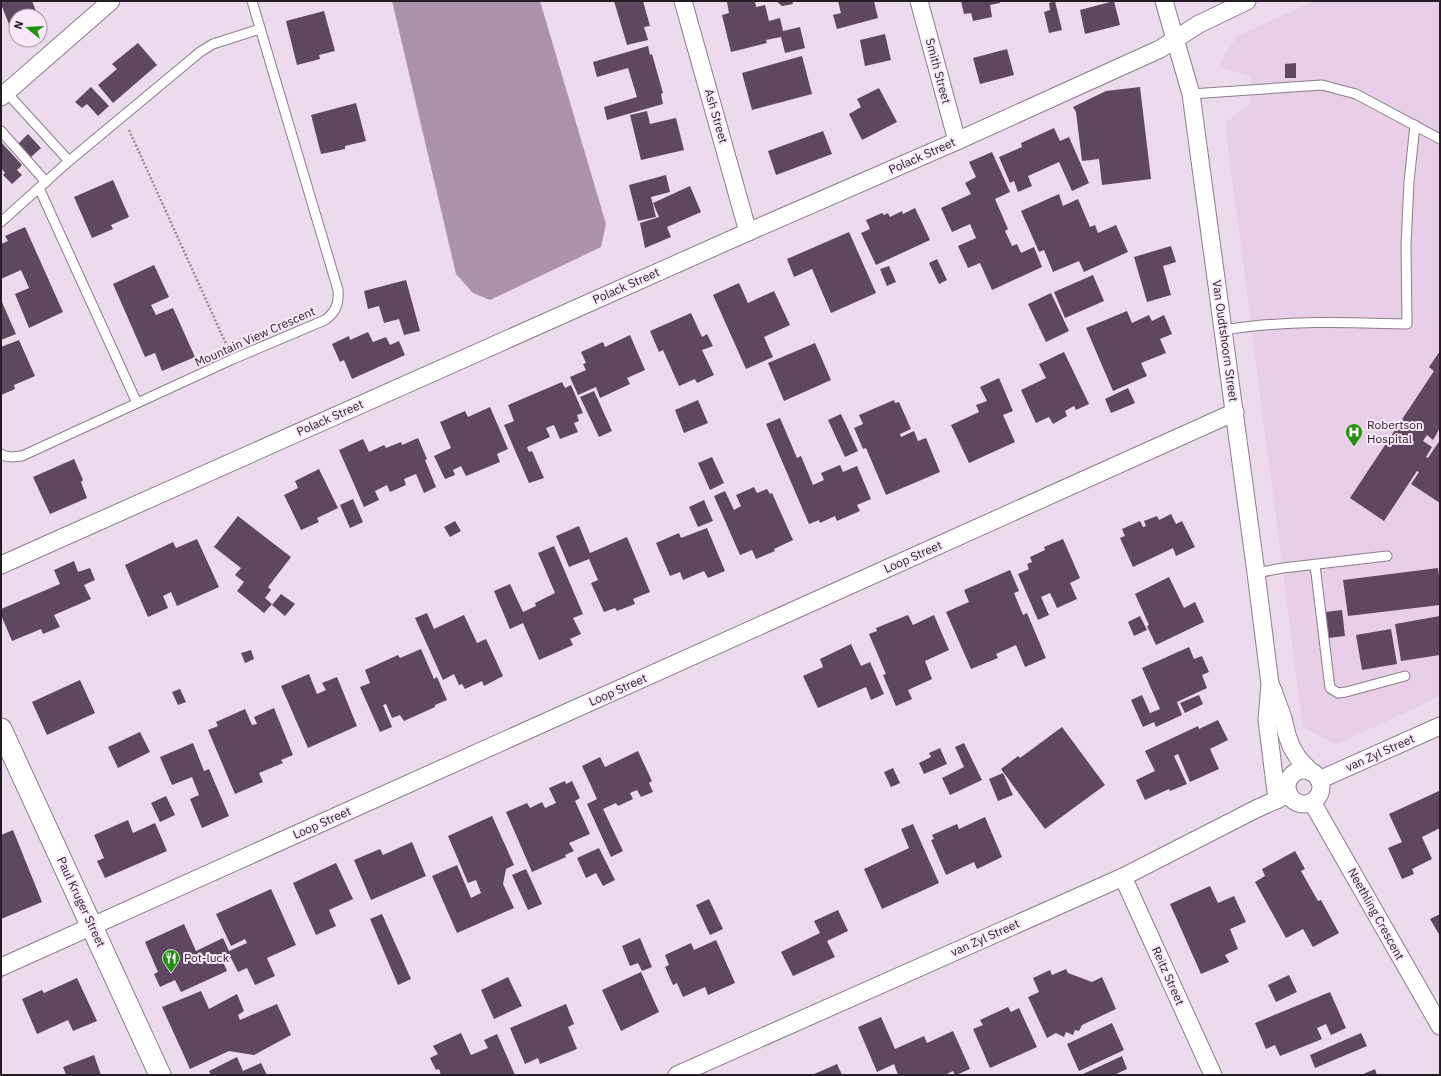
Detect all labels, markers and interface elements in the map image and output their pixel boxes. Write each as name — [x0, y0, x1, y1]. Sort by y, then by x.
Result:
north arrow — [8, 8, 48, 48]
text: N — [11, 19, 26, 31]
street label: Smith Street — [923, 36, 954, 105]
street label: Ash Street — [702, 87, 731, 145]
street label: Polack Street — [886, 134, 958, 177]
street label: Polack Street — [590, 264, 662, 307]
street label: Van Oudtshoorn Street — [1210, 279, 1241, 403]
street label: Mountain View Crescent — [192, 303, 317, 370]
street label: Polack Street — [294, 396, 366, 439]
place label: Robertson Hospital — [1367, 417, 1423, 446]
hospital icon: Robertson Hospital — [1344, 422, 1364, 447]
street label: Loop Street — [881, 537, 944, 576]
street label: Loop Street — [586, 670, 649, 709]
street label: van Zyl Street — [1343, 731, 1417, 774]
street label: Loop Street — [290, 803, 353, 842]
street label: Paul Kruger Street — [54, 854, 109, 949]
street label: Neethling Crescent — [1345, 865, 1408, 962]
street label: van Zyl Street — [948, 916, 1022, 959]
street label: Reitz Street — [1149, 944, 1188, 1007]
restaurant icon: Pot-luck — [161, 948, 181, 973]
place label: Pot-luck — [184, 950, 230, 965]

